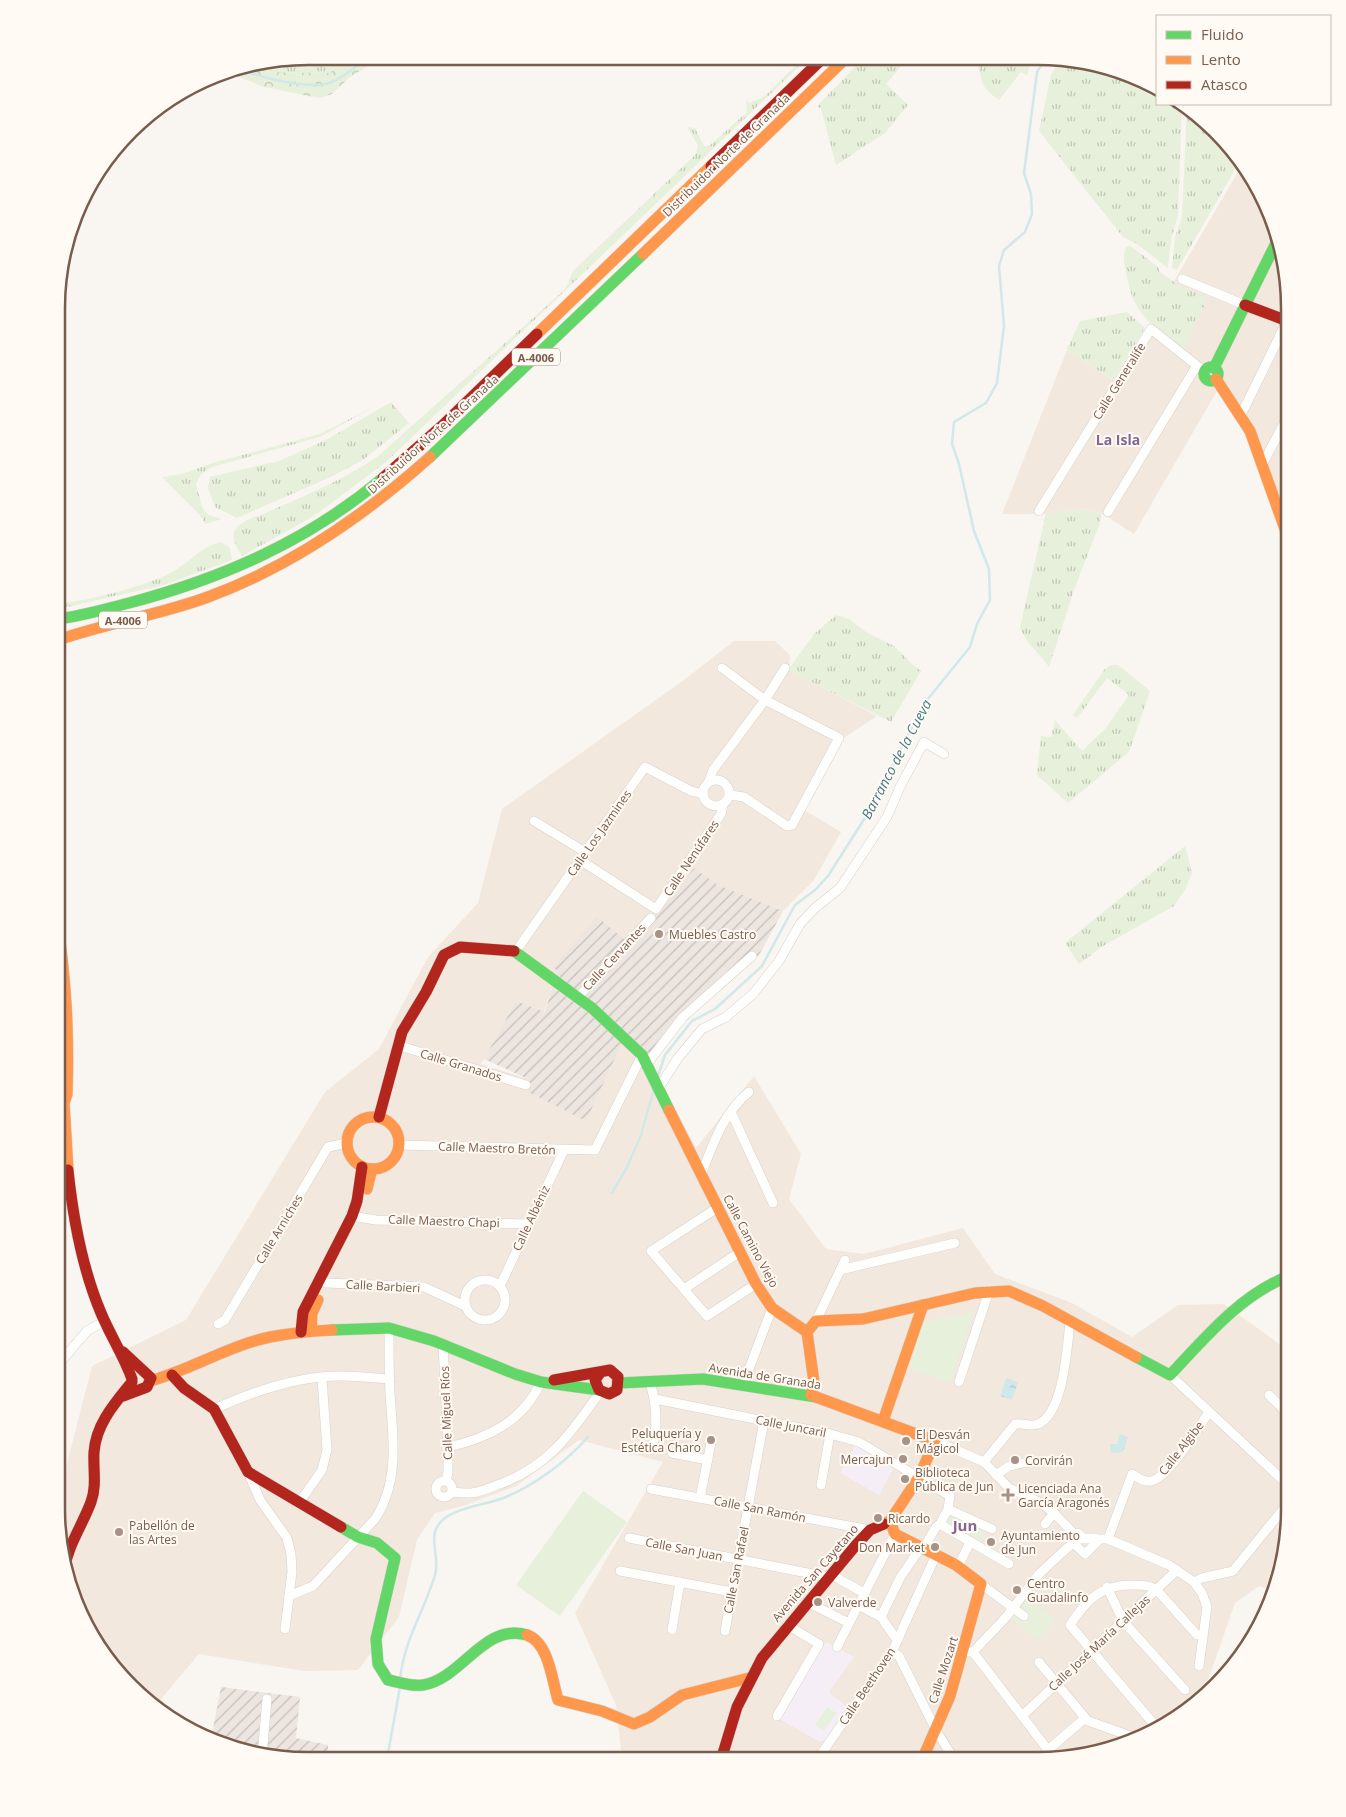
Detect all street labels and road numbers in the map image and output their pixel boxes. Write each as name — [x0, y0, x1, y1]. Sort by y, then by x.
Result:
street label: Distribuidor Norte de Granada — [659, 90, 793, 220]
street label: Calle Generalife — [1088, 339, 1150, 423]
road number: A-4006 — [512, 348, 560, 366]
street label: Distribuidor Norte de Granada — [364, 371, 502, 497]
road number: A-4006 — [99, 612, 147, 628]
street label: Calle Los Jazmines — [563, 786, 635, 880]
street label: Calle Nenúfares — [659, 816, 723, 900]
street label: Calle Cervantes — [578, 920, 650, 994]
street label: Calle Granados — [418, 1044, 504, 1086]
street label: Calle Maestro Bretón — [438, 1137, 556, 1159]
street label: Calle Albéniz — [508, 1182, 554, 1254]
street label: Calle Arniches — [251, 1191, 307, 1267]
street label: Calle Camino Viejo — [719, 1191, 783, 1291]
street label: Calle Maestro Chapi — [388, 1211, 500, 1231]
street label: Calle Barbieri — [345, 1276, 421, 1296]
street label: Avenida de Granada — [708, 1359, 822, 1393]
street label: Calle Miguel Ríos — [436, 1365, 456, 1460]
street label: Calle Juncaril — [754, 1411, 828, 1441]
street label: Calle Algibe — [1154, 1417, 1208, 1479]
street label: Calle San Ramón — [712, 1492, 808, 1526]
street label: Avenida San Cayetano — [768, 1521, 862, 1625]
street label: Calle San Rafael — [719, 1525, 753, 1615]
street label: Calle San Juan — [644, 1533, 724, 1565]
street label: Calle José María Callejas — [1044, 1591, 1154, 1695]
street label: Calle Mozart — [924, 1634, 962, 1706]
street label: Calle Beethoven — [835, 1644, 899, 1728]

